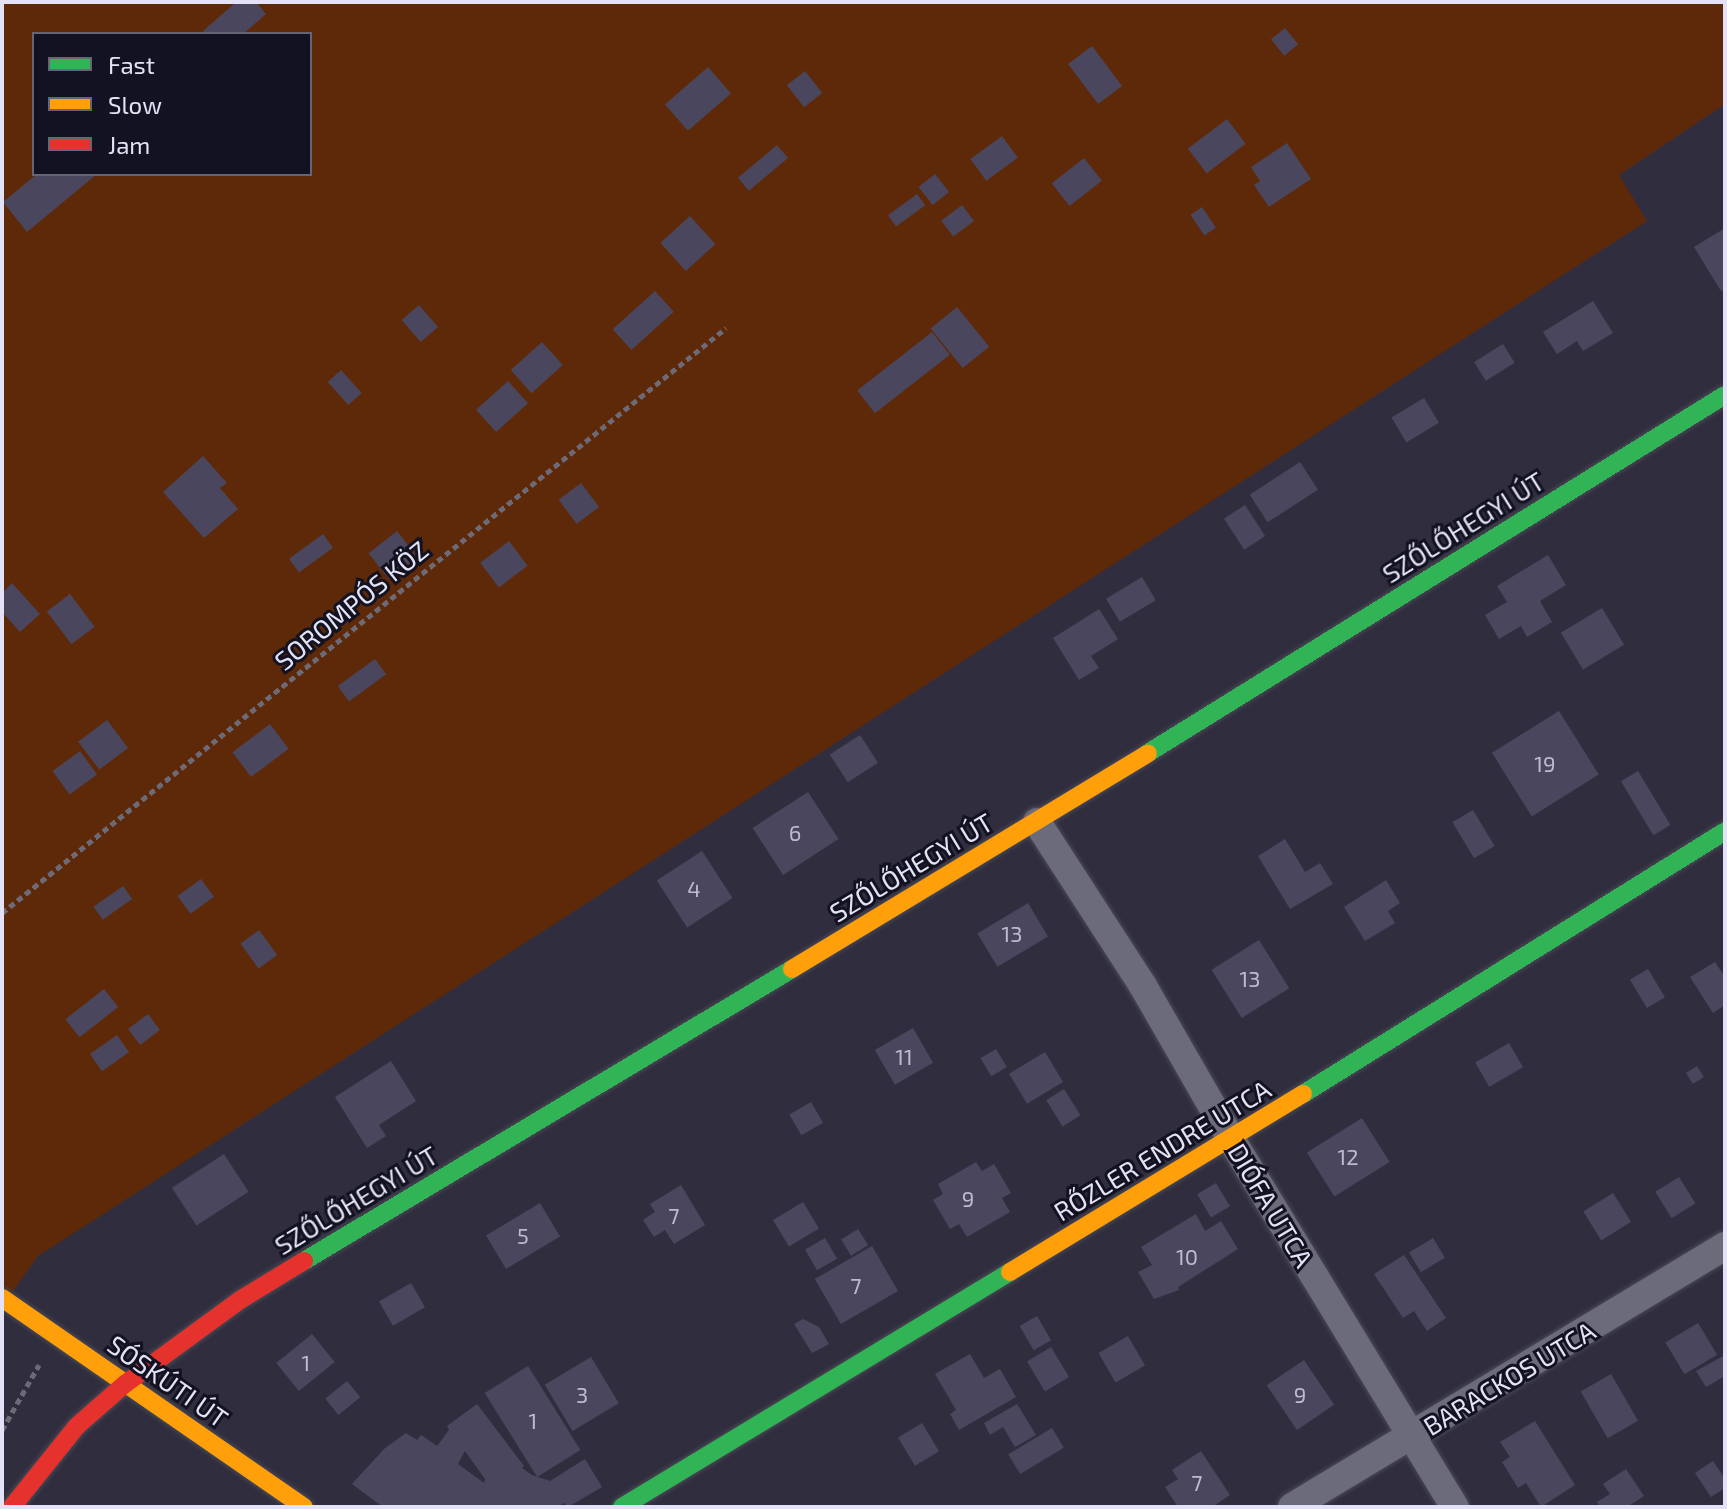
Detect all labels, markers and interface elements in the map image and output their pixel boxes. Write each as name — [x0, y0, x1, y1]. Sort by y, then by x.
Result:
legend — [32, 32, 312, 176]
text: Fast — [108, 50, 155, 79]
text: Slow — [108, 90, 162, 119]
text: Jam — [108, 130, 150, 159]
street label: SZŐLŐHEGYI ÚT — [1376, 465, 1550, 589]
street label: SOROMPÓS KÖZ — [268, 534, 434, 676]
house number: 19 — [1534, 751, 1556, 777]
street label: SZŐLŐHEGYI ÚT — [824, 806, 998, 928]
house number: 6 — [789, 820, 801, 846]
house number: 4 — [687, 876, 701, 902]
house number: 13 — [1002, 921, 1022, 947]
house number: 13 — [1240, 966, 1260, 992]
house number: 11 — [895, 1044, 913, 1070]
street label: RŐZLER ENDRE UTCA — [1048, 1073, 1276, 1227]
street label: DIÓFA UTCA — [1222, 1137, 1320, 1273]
street label: SZŐLŐHEGYI ÚT — [269, 1139, 443, 1261]
house number: 12 — [1337, 1144, 1359, 1170]
house number: 9 — [962, 1186, 974, 1212]
house number: 7 — [668, 1203, 680, 1229]
house number: 5 — [517, 1223, 529, 1249]
house number: 10 — [1176, 1244, 1198, 1270]
house number: 7 — [850, 1273, 862, 1299]
street label: BARACKOS UTCA — [1417, 1314, 1601, 1442]
street label: SÓSKÚTI ÚT — [102, 1328, 234, 1434]
house number: 1 — [302, 1350, 310, 1376]
house number: 3 — [576, 1382, 588, 1408]
house number: 9 — [1294, 1382, 1306, 1408]
house number: 1 — [529, 1408, 537, 1434]
house number: 7 — [1191, 1470, 1203, 1496]

